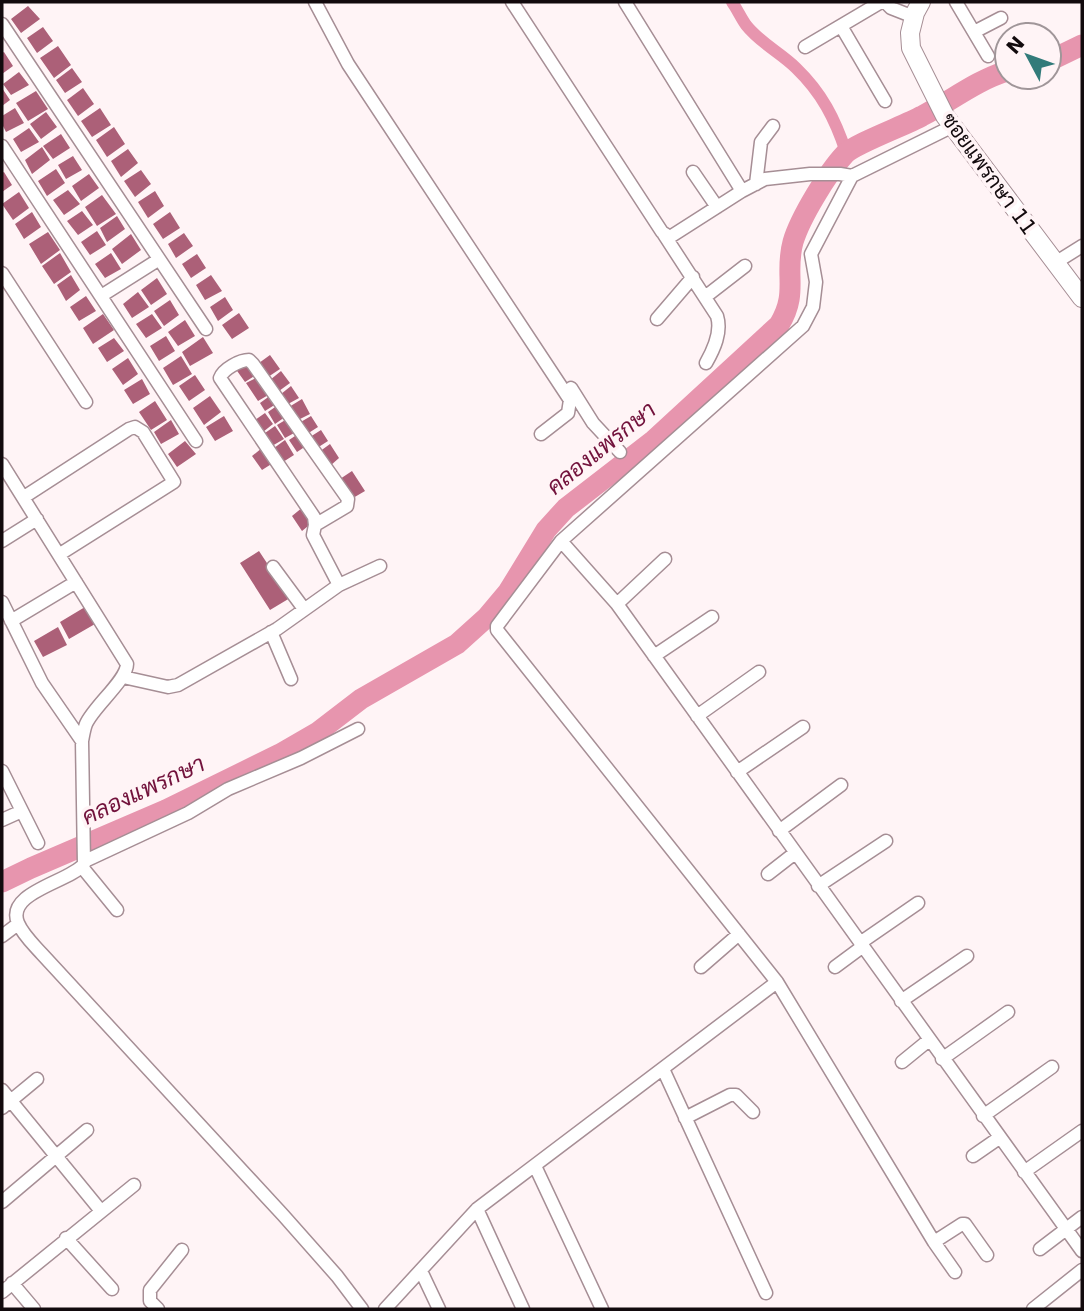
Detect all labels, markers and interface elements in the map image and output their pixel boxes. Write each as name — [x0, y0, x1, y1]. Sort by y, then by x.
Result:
north arrow — [993, 21, 1063, 91]
text: N — [1002, 32, 1029, 58]
street label: ซอยแพรกษา 11 — [937, 108, 1041, 240]
water label: คลองแพรกษา — [541, 396, 661, 500]
water label: คลองแพรกษา — [78, 750, 208, 830]

